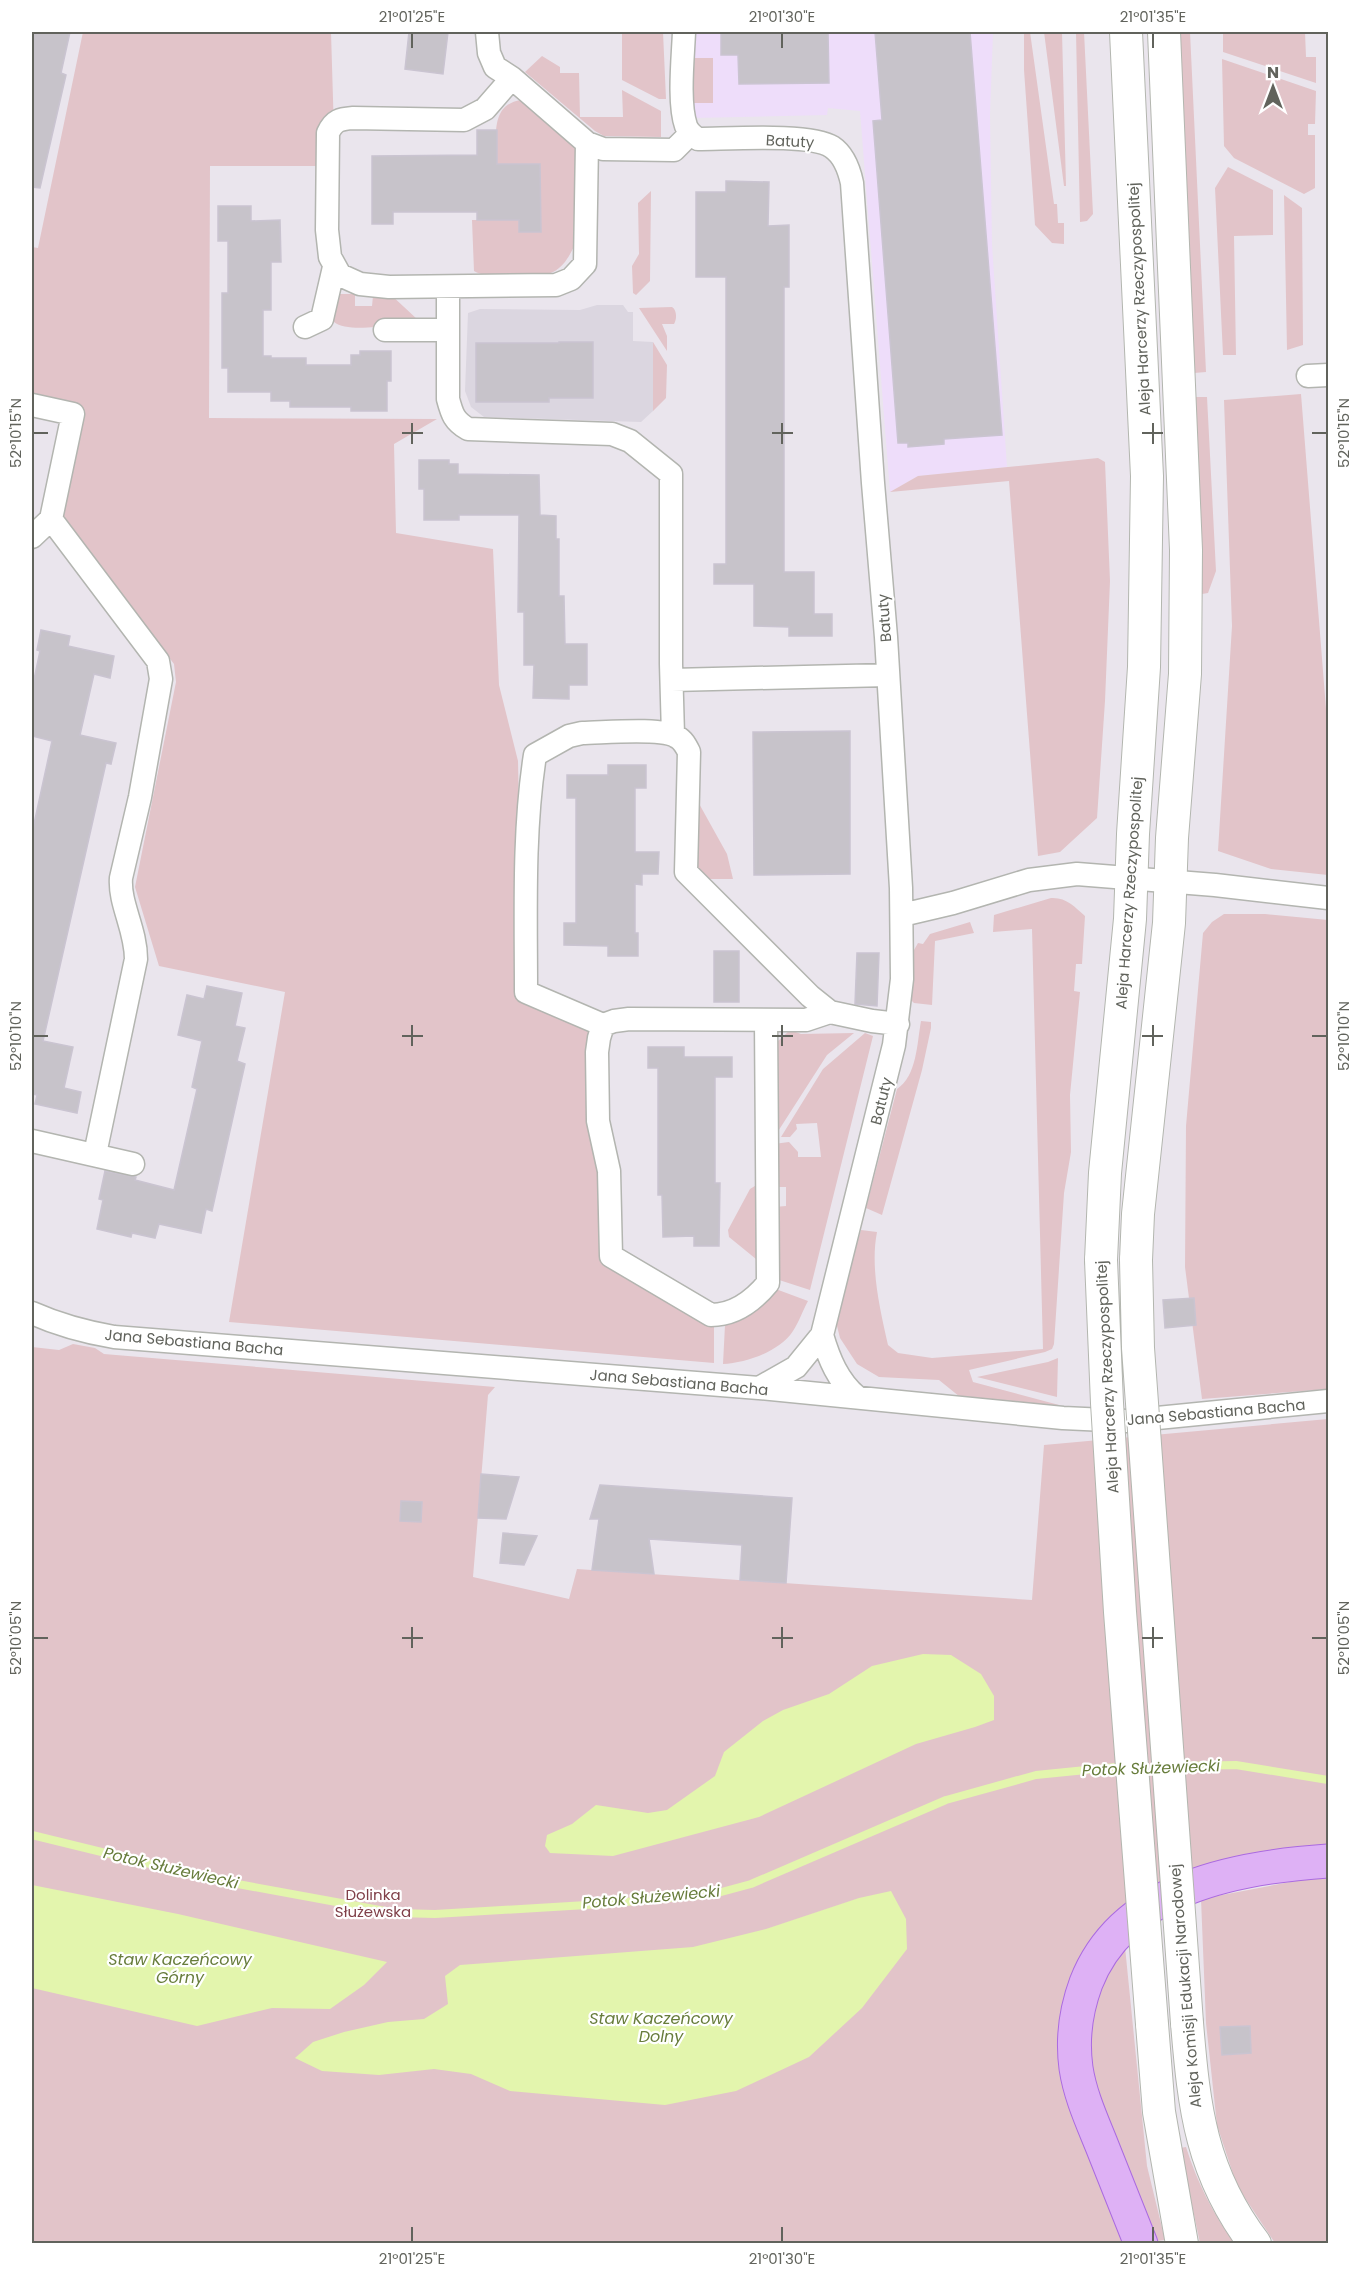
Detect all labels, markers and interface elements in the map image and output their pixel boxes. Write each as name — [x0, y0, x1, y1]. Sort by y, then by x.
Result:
text: 21°01'25"E — [379, 6, 445, 27]
text: 21°01'30"E — [749, 6, 815, 27]
text: 21°01'35"E — [1120, 6, 1186, 27]
north arrow — [1243, 57, 1303, 117]
text: N — [1267, 61, 1279, 84]
street label: Batuty — [765, 129, 815, 153]
street label: Aleja Harcerzy Rzeczypospolitej — [1122, 182, 1156, 416]
text: 52°10'15"N — [5, 398, 26, 468]
text: 52°10'15"N — [1333, 398, 1354, 468]
street label: Batuty — [872, 593, 896, 643]
street label: Aleja Harcerzy Rzeczypospolitej — [1110, 776, 1148, 1010]
text: 52°10'10"N — [5, 1001, 26, 1071]
text: 52°10'10"N — [1333, 1001, 1354, 1071]
street label: Batuty — [865, 1074, 897, 1127]
street label: Aleja Harcerzy Rzeczypospolitej — [1090, 1260, 1124, 1494]
street label: Jana Sebastiana Bacha — [104, 1324, 284, 1360]
street label: Jana Sebastiana Bacha — [589, 1364, 769, 1400]
street label: Jana Sebastiana Bacha — [1126, 1394, 1306, 1430]
text: 52°10'05"N — [5, 1601, 26, 1675]
text: 52°10'05"N — [1333, 1601, 1354, 1675]
water label: Potok Służewiecki — [1082, 1754, 1222, 1782]
water label: Potok Służewiecki — [101, 1841, 242, 1895]
street label: Aleja Komisji Edukacji Narodowej — [1164, 1863, 1206, 2109]
water label: Potok Służewiecki — [581, 1879, 722, 1914]
park label: Dolinka Służewska — [335, 1884, 411, 1922]
water label: Staw Kaczeńcowy Górny — [108, 1948, 253, 1989]
water label: Staw Kaczeńcowy Dolny — [589, 2007, 734, 2048]
text: 21°01'25"E — [379, 2248, 445, 2269]
text: 21°01'30"E — [749, 2248, 815, 2269]
text: 21°01'35"E — [1120, 2248, 1186, 2269]

